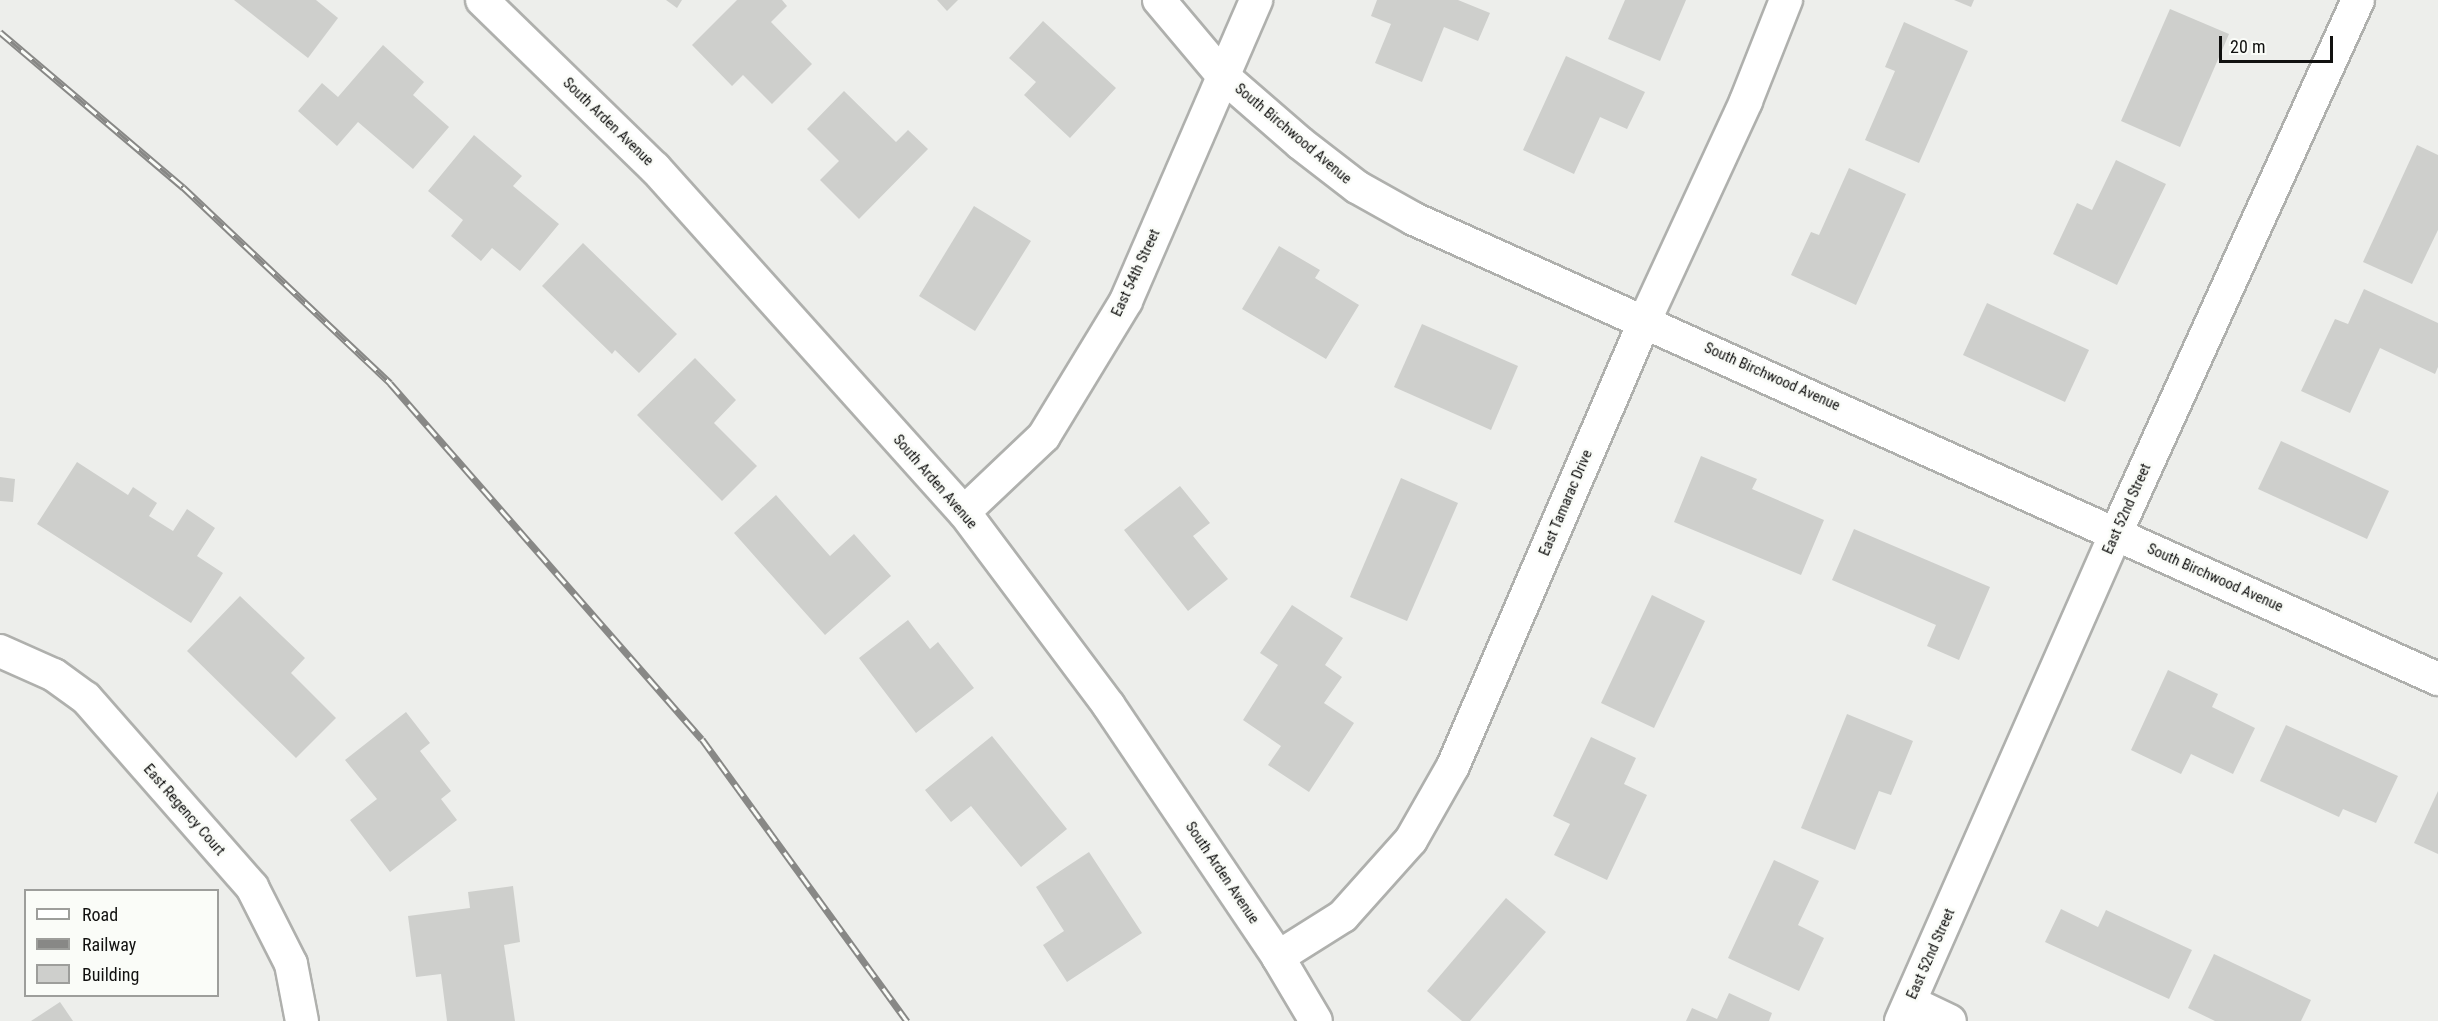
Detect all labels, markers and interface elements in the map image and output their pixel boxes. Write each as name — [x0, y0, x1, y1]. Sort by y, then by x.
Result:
scale bar — [2222, 24, 2336, 62]
text: 20 m — [2230, 36, 2265, 57]
street label: South Arden Avenue — [559, 74, 657, 170]
street label: South Birchwood Avenue — [1231, 80, 1355, 188]
street label: East 54th Street — [1108, 226, 1164, 320]
street label: South Birchwood Avenue — [1701, 339, 1843, 415]
street label: South Arden Avenue — [889, 431, 981, 533]
street label: East Tamarac Drive — [1535, 447, 1597, 559]
street label: East 52nd Street — [2099, 461, 2155, 557]
street label: South Birchwood Avenue — [2144, 540, 2286, 616]
street label: East Regency Court — [139, 761, 229, 859]
street label: South Arden Avenue — [1181, 819, 1263, 927]
legend — [24, 889, 219, 997]
text: Road — [82, 904, 118, 925]
street label: East 52nd Street — [1903, 906, 1959, 1002]
text: Railway — [82, 934, 136, 955]
text: Building — [82, 964, 139, 985]

